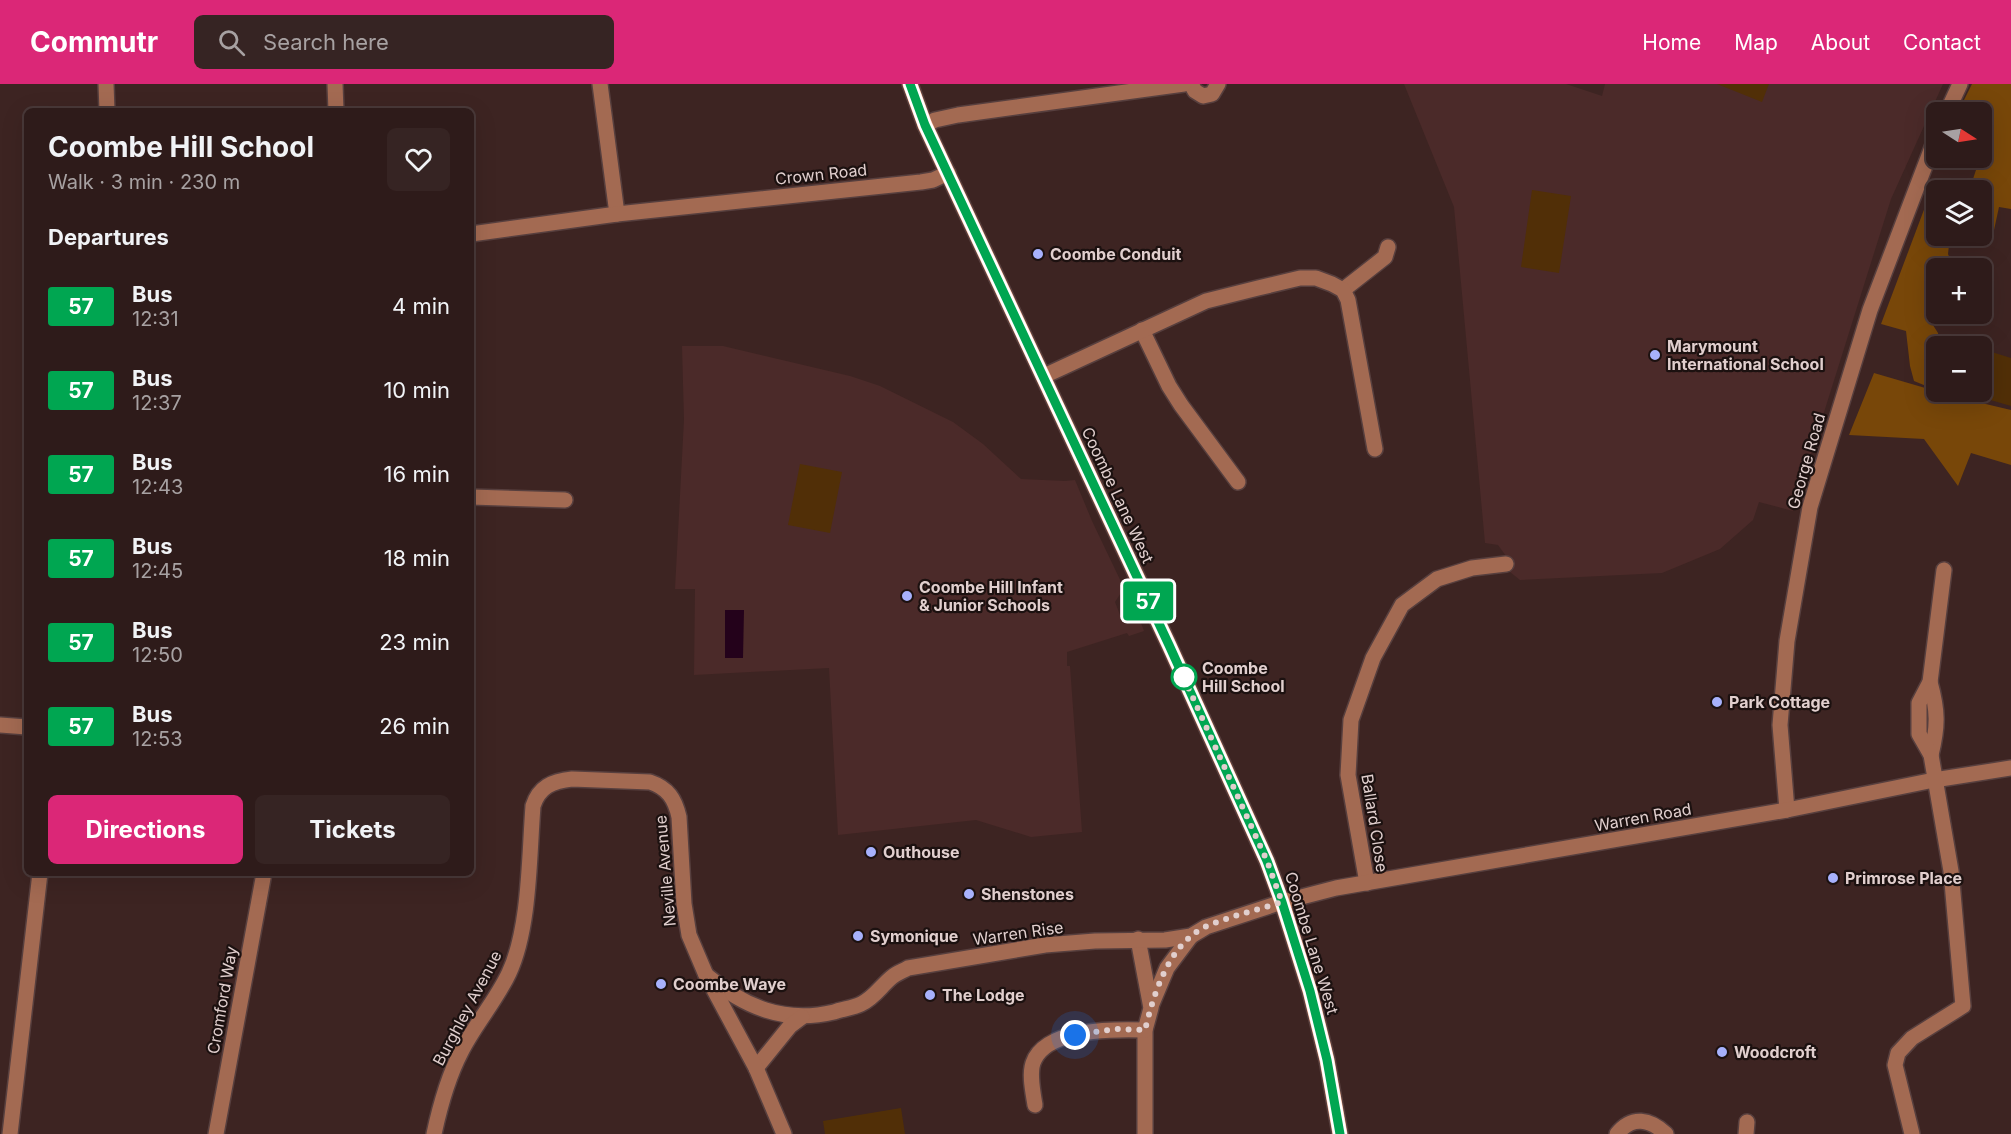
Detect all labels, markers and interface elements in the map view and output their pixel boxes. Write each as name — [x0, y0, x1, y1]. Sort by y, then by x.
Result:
search box — [194, 15, 614, 69]
text: Commutr — [30, 25, 158, 59]
icon: search — [215, 26, 248, 59]
text: Search here — [263, 29, 389, 55]
text: Home — [1642, 30, 1701, 55]
text: Map — [1734, 30, 1778, 55]
text: About — [1811, 30, 1870, 55]
text: Contact — [1903, 30, 1981, 55]
north arrow — [1926, 102, 1992, 168]
map controls — [1926, 102, 1992, 402]
button: heart — [387, 128, 450, 191]
text: Coombe Hill School — [48, 130, 314, 164]
street label: Crown Road — [774, 159, 868, 189]
text: Walk · 3 min · 230 m — [48, 170, 240, 194]
button: layers — [1926, 180, 1992, 246]
text: Departures — [48, 224, 169, 250]
place label: Coombe Conduit — [1050, 244, 1181, 264]
marker: Coombe Conduit — [1031, 247, 1045, 261]
button: + — [1926, 258, 1992, 324]
text: Bus — [132, 281, 173, 307]
text: 4 min — [392, 293, 450, 319]
text: 57 — [68, 294, 94, 319]
text: 12:31 — [132, 307, 179, 331]
place label: Marymount International School — [1667, 336, 1824, 374]
button: − — [1926, 336, 1992, 402]
marker: Marymount International School — [1648, 348, 1662, 362]
text: Bus — [132, 365, 173, 391]
text: 10 min — [383, 377, 450, 403]
text: 57 — [68, 378, 94, 403]
text: 12:37 — [132, 391, 182, 415]
street label: George Road — [1783, 411, 1829, 511]
street label: Coombe Lane West — [1078, 424, 1158, 566]
text: Bus — [132, 449, 173, 475]
text: 16 min — [384, 461, 450, 487]
text: 57 — [68, 462, 94, 487]
text: 12:43 — [132, 475, 183, 499]
text: Bus — [132, 533, 173, 559]
text: 18 min — [384, 545, 450, 571]
text: 57 — [68, 546, 94, 571]
text: 12:45 — [132, 559, 183, 583]
place label: Coombe Hill Infant & Junior Schools — [919, 577, 1063, 615]
line badge: 57 — [1121, 582, 1175, 620]
marker: Coombe Hill Infant & Junior Schools — [900, 589, 914, 603]
text: 57 — [1135, 589, 1161, 614]
text: Bus — [132, 617, 173, 643]
text: 23 min — [379, 629, 450, 655]
text: 57 — [68, 630, 94, 655]
text: 12:50 — [132, 643, 183, 667]
place label: Coombe Hill School — [1202, 658, 1285, 696]
marker: Coombe Hill School — [1171, 664, 1197, 690]
place label: Park Cottage — [1729, 692, 1830, 712]
marker: Park Cottage — [1710, 695, 1724, 709]
text: Bus — [132, 701, 173, 727]
text: 26 min — [379, 713, 450, 739]
text: 57 — [68, 714, 94, 739]
text: 12:53 — [132, 727, 183, 751]
street label: Ballard Close — [1357, 772, 1393, 874]
button: Directions — [48, 795, 243, 864]
button: Tickets — [255, 795, 450, 864]
street label: Warren Road — [1593, 799, 1693, 835]
street label: Neville Avenue — [650, 814, 680, 928]
place label: Outhouse — [883, 842, 959, 862]
marker: Outhouse — [864, 845, 878, 859]
place label: Primrose Place — [1845, 868, 1962, 888]
street label: Coombe Lane West — [1281, 869, 1343, 1017]
marker: Primrose Place — [1826, 871, 1840, 885]
place label: Shenstones — [981, 884, 1074, 904]
marker: Shenstones — [962, 887, 976, 901]
street label: Warren Rise — [971, 917, 1065, 949]
place label: Symonique — [870, 926, 958, 946]
marker: Symonique — [851, 929, 865, 943]
street label: Cromford Way — [203, 945, 241, 1055]
street label: Burghley Avenue — [428, 947, 506, 1069]
place label: Coombe Waye — [673, 974, 786, 994]
marker: Coombe Waye — [654, 977, 668, 991]
place label: The Lodge — [942, 985, 1025, 1005]
marker: The Lodge — [923, 988, 937, 1002]
your location — [1060, 1020, 1090, 1050]
place label: Woodcroft — [1734, 1042, 1817, 1062]
marker: Woodcroft — [1715, 1045, 1729, 1059]

